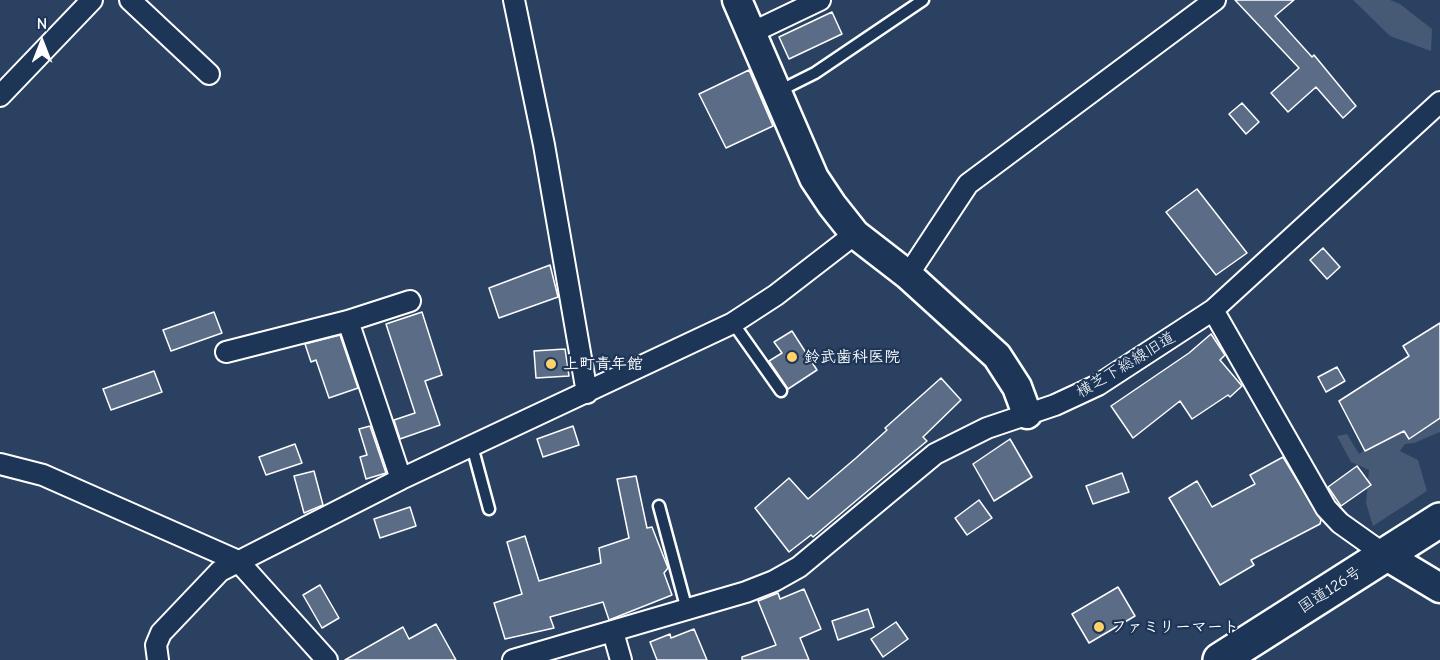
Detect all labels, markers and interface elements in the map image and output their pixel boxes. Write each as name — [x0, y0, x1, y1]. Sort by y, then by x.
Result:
north arrow — [12, 12, 72, 72]
text: N — [37, 15, 47, 33]
street label: 横芝下総線旧道 — [1073, 328, 1179, 402]
place label: 鈴武歯科医院 — [804, 347, 900, 367]
marker: 鈴武歯科医院 — [785, 350, 799, 364]
place label: 上町青年館 — [563, 354, 643, 374]
marker: 上町青年館 — [544, 357, 558, 371]
street label: 国道126号 — [1295, 563, 1365, 617]
place label: ファミリーマート — [1111, 617, 1239, 637]
marker: ファミリーマート — [1092, 620, 1106, 634]

